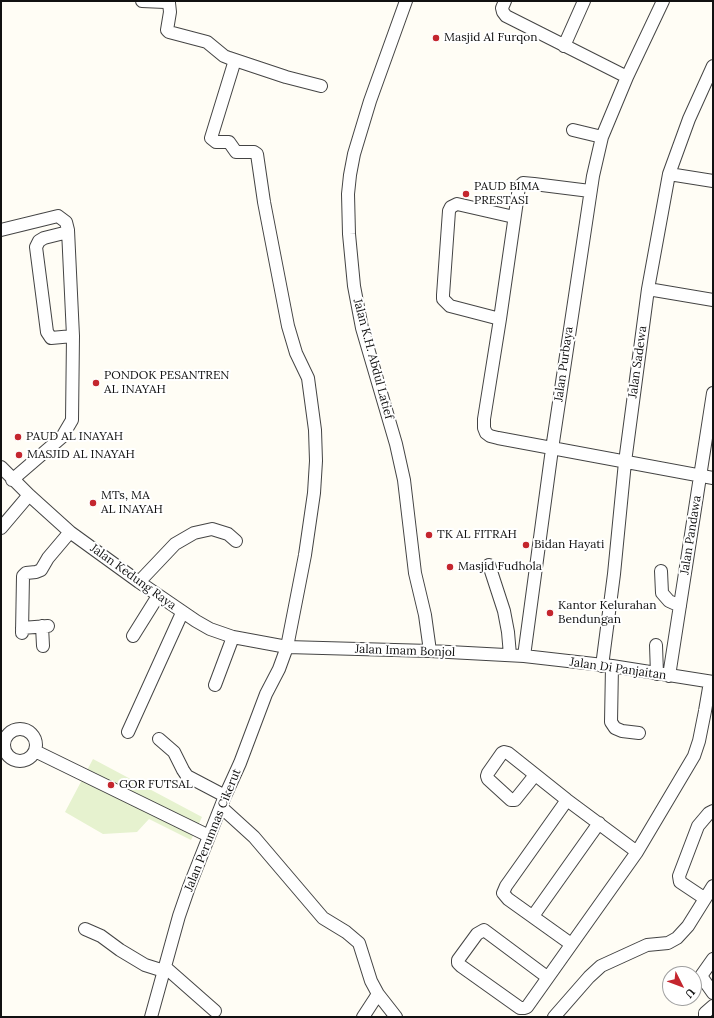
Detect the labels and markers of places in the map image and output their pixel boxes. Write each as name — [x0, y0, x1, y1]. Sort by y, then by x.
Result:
place label: Masjid Al Furqon — [444, 31, 537, 45]
marker: Masjid Al Furqon — [431, 33, 441, 43]
place label: PAUD BIMA PRESTASI — [474, 180, 539, 208]
marker: PAUD BIMA PRESTASI — [461, 189, 471, 199]
place label: PONDOK PESANTREN AL INAYAH — [104, 369, 230, 397]
marker: PONDOK PESANTREN AL INAYAH — [91, 378, 101, 388]
place label: PAUD AL INAYAH — [26, 430, 123, 444]
marker: PAUD AL INAYAH — [13, 432, 23, 442]
place label: MASJID AL INAYAH — [27, 448, 135, 462]
marker: MASJID AL INAYAH — [14, 450, 24, 460]
place label: MTs, MA AL INAYAH — [101, 489, 163, 517]
marker: MTs, MA AL INAYAH — [88, 498, 98, 508]
place label: TK AL FITRAH — [437, 528, 517, 542]
marker: TK AL FITRAH — [424, 530, 434, 540]
place label: Bidan Hayati — [534, 538, 604, 552]
marker: Bidan Hayati — [521, 540, 531, 550]
place label: Masjid Fudhola — [458, 560, 542, 574]
marker: Masjid Fudhola — [445, 562, 455, 572]
place label: Kantor Kelurahan Bendungan — [558, 599, 656, 627]
marker: Kantor Kelurahan Bendungan — [545, 608, 555, 618]
place label: GOR FUTSAL — [119, 778, 193, 792]
marker: GOR FUTSAL — [106, 780, 116, 790]

